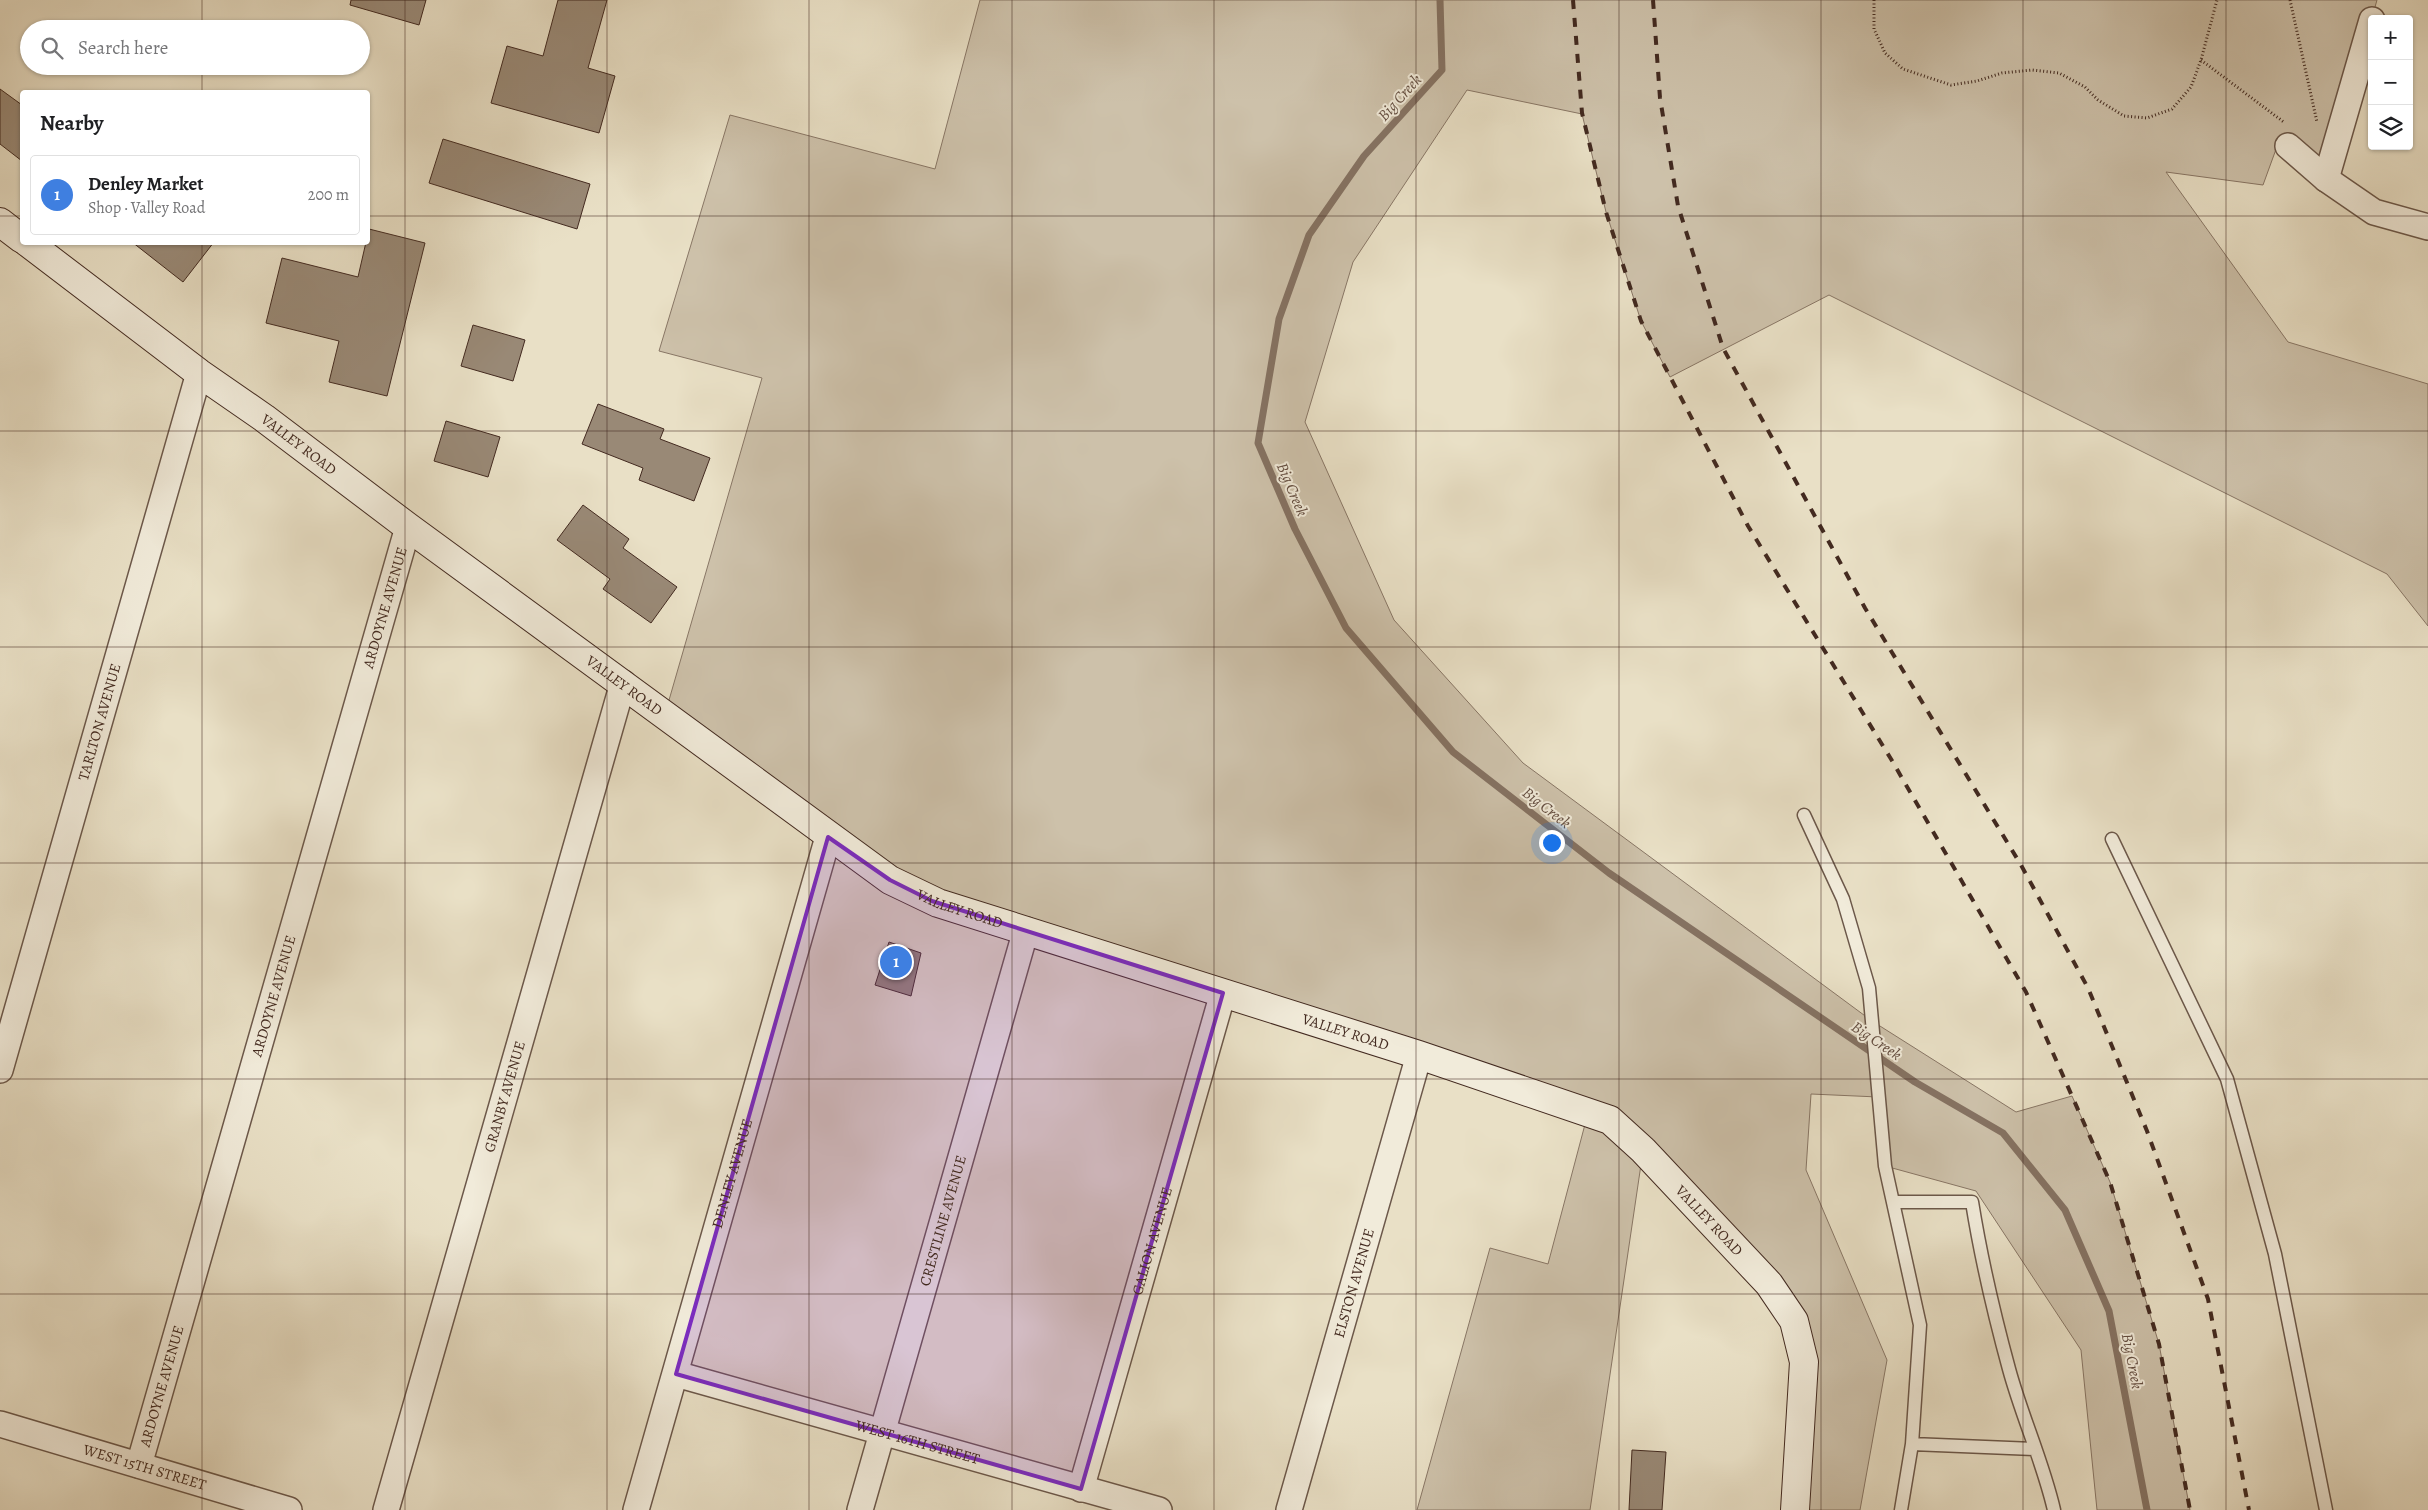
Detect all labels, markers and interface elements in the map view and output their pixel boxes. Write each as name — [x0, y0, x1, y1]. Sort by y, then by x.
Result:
map controls — [2368, 15, 2413, 150]
button: + — [2368, 15, 2413, 60]
search box — [20, 20, 370, 75]
icon: search — [38, 34, 66, 62]
text: Search here — [78, 35, 168, 61]
button: − — [2368, 60, 2413, 105]
water label: Big Creek — [1373, 69, 1427, 126]
button: layers — [2368, 105, 2413, 150]
text: Nearby — [40, 109, 103, 137]
text: Denley Market — [88, 171, 204, 197]
text: 1 — [54, 184, 60, 206]
text: 200 m — [308, 184, 349, 206]
text: Shop · Valley Road — [88, 197, 205, 219]
street label: VALLEY ROAD — [256, 409, 341, 480]
water label: Big Creek — [1271, 459, 1313, 520]
street label: ARDOYNE AVENUE — [358, 545, 412, 672]
street label: VALLEY ROAD — [581, 650, 667, 720]
street label: TARLTON AVENUE — [73, 661, 126, 783]
water label: Big Creek — [1517, 782, 1575, 834]
your location — [1539, 830, 1565, 856]
street label: VALLEY ROAD — [912, 884, 1005, 933]
street label: ARDOYNE AVENUE — [246, 933, 300, 1060]
pin: 1 — [880, 943, 912, 981]
street label: VALLEY ROAD — [1299, 1008, 1392, 1055]
water label: Big Creek — [1847, 1016, 1906, 1066]
street label: GRANBY AVENUE — [479, 1039, 530, 1155]
street label: DENLEY AVENUE — [707, 1116, 757, 1231]
street label: CRESTLINE AVENUE — [915, 1153, 971, 1288]
street label: VALLEY ROAD — [1670, 1180, 1747, 1260]
street label: GALION AVENUE — [1127, 1184, 1177, 1297]
street label: ELSTON AVENUE — [1329, 1226, 1379, 1340]
street label: ARDOYNE AVENUE — [134, 1323, 188, 1450]
water label: Big Creek — [2116, 1331, 2148, 1391]
street label: WEST 16TH STREET — [852, 1415, 983, 1469]
street label: WEST 15TH STREET — [80, 1439, 209, 1495]

